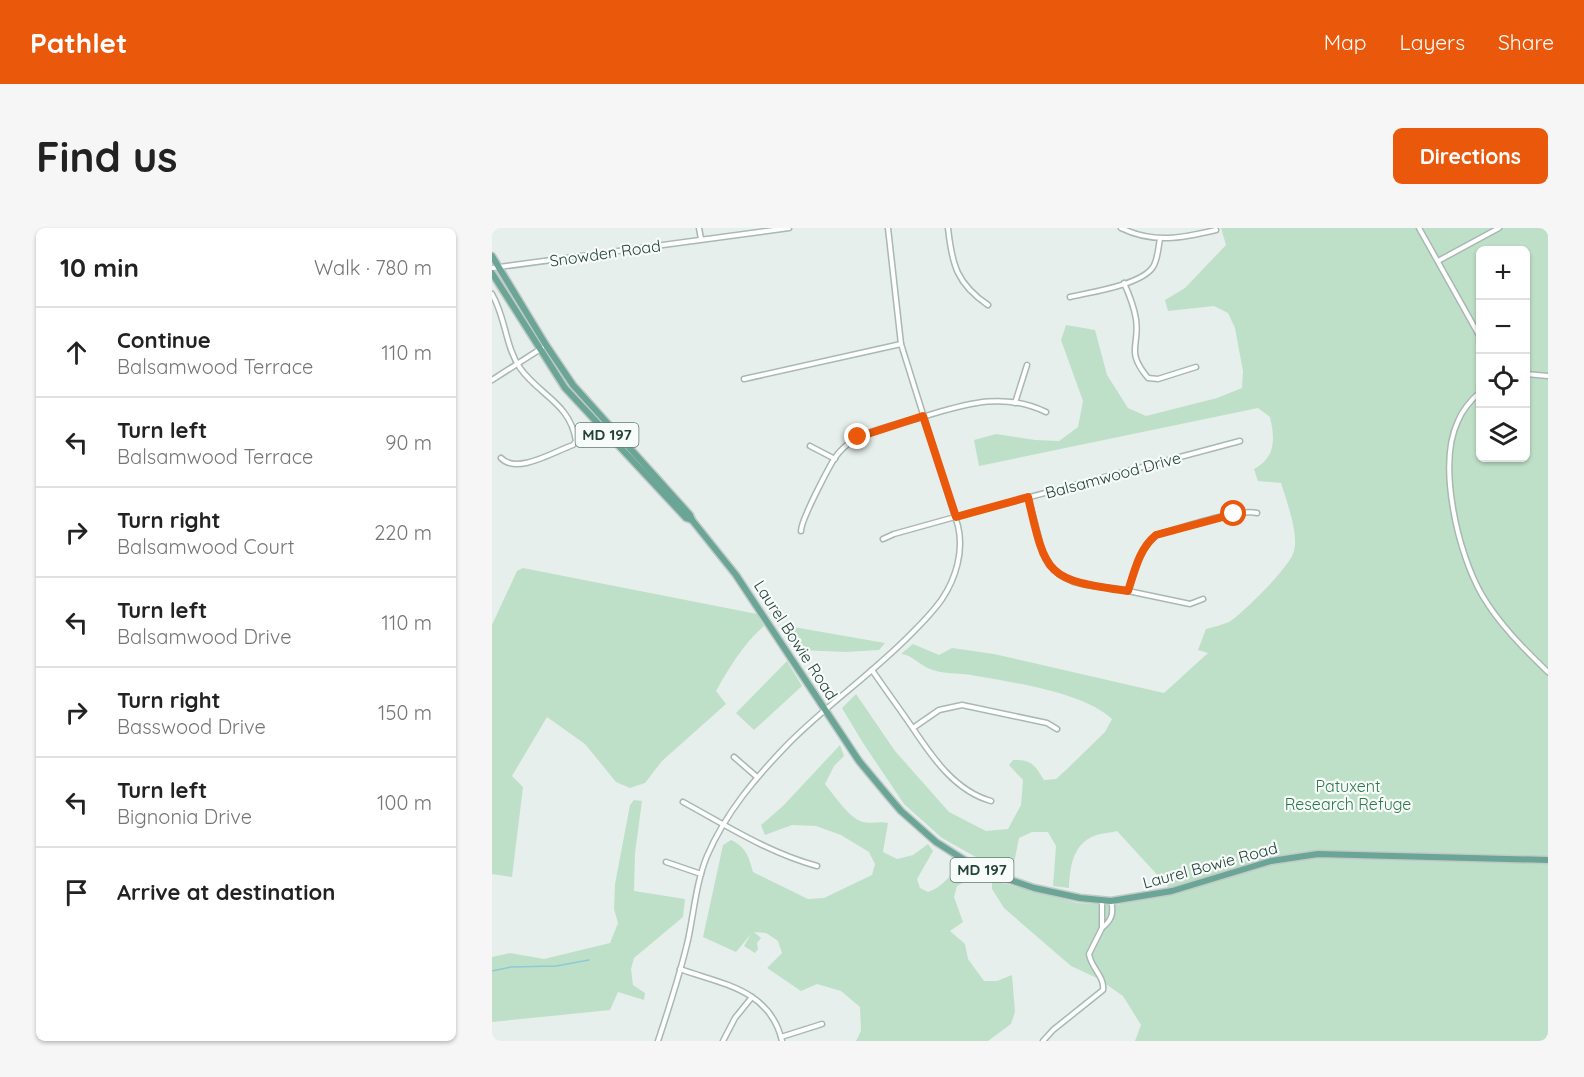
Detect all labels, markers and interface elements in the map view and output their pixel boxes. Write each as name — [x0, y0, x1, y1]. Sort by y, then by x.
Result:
text: Pathlet — [30, 25, 127, 60]
text: Map — [1324, 29, 1367, 55]
text: Layers — [1400, 29, 1465, 55]
text: Share — [1498, 29, 1554, 55]
button: Directions — [1393, 128, 1548, 184]
text: Find us — [36, 130, 178, 183]
street label: Snowden Road — [548, 235, 662, 271]
map controls — [1476, 246, 1530, 462]
button: + — [1476, 246, 1530, 300]
text: 10 min — [60, 251, 139, 284]
text: Walk · 780 m — [314, 255, 432, 280]
button: − — [1476, 300, 1530, 354]
text: Continue — [117, 326, 211, 354]
icon: ahead — [60, 336, 93, 369]
text: 110 m — [382, 340, 432, 365]
text: Balsamwood Terrace — [117, 354, 313, 379]
button: locate — [1476, 354, 1530, 408]
button: layers — [1476, 408, 1530, 462]
text: Turn left — [117, 416, 207, 444]
road number: MD 197 — [576, 423, 638, 447]
route end — [844, 423, 870, 449]
icon: left — [60, 426, 93, 459]
text: 90 m — [385, 430, 432, 455]
text: Balsamwood Terrace — [117, 444, 313, 469]
street label: Balsamwood Drive — [1043, 447, 1183, 503]
route start — [1220, 500, 1246, 526]
text: Turn right — [117, 506, 221, 534]
icon: right — [60, 516, 93, 549]
text: 220 m — [374, 520, 432, 545]
text: Balsamwood Court — [117, 534, 294, 559]
street label: Laurel Bowie Road — [750, 576, 842, 704]
text: Turn left — [117, 596, 207, 624]
icon: left — [60, 606, 93, 639]
text: 110 m — [382, 610, 432, 635]
text: Balsamwood Drive — [117, 624, 292, 649]
text: Turn right — [117, 686, 221, 714]
icon: right — [60, 696, 93, 729]
text: 150 m — [378, 700, 432, 725]
text: Basswood Drive — [117, 714, 266, 739]
text: Turn left — [117, 776, 207, 804]
park label: Patuxent Research Refuge — [1285, 776, 1411, 814]
icon: left — [60, 786, 93, 819]
text: 100 m — [377, 790, 432, 815]
text: Bignonia Drive — [117, 804, 252, 829]
street label: Laurel Bowie Road — [1140, 837, 1280, 893]
road number: MD 197 — [950, 858, 1014, 882]
icon: arrive — [60, 876, 93, 909]
text: Arrive at destination — [117, 878, 335, 906]

